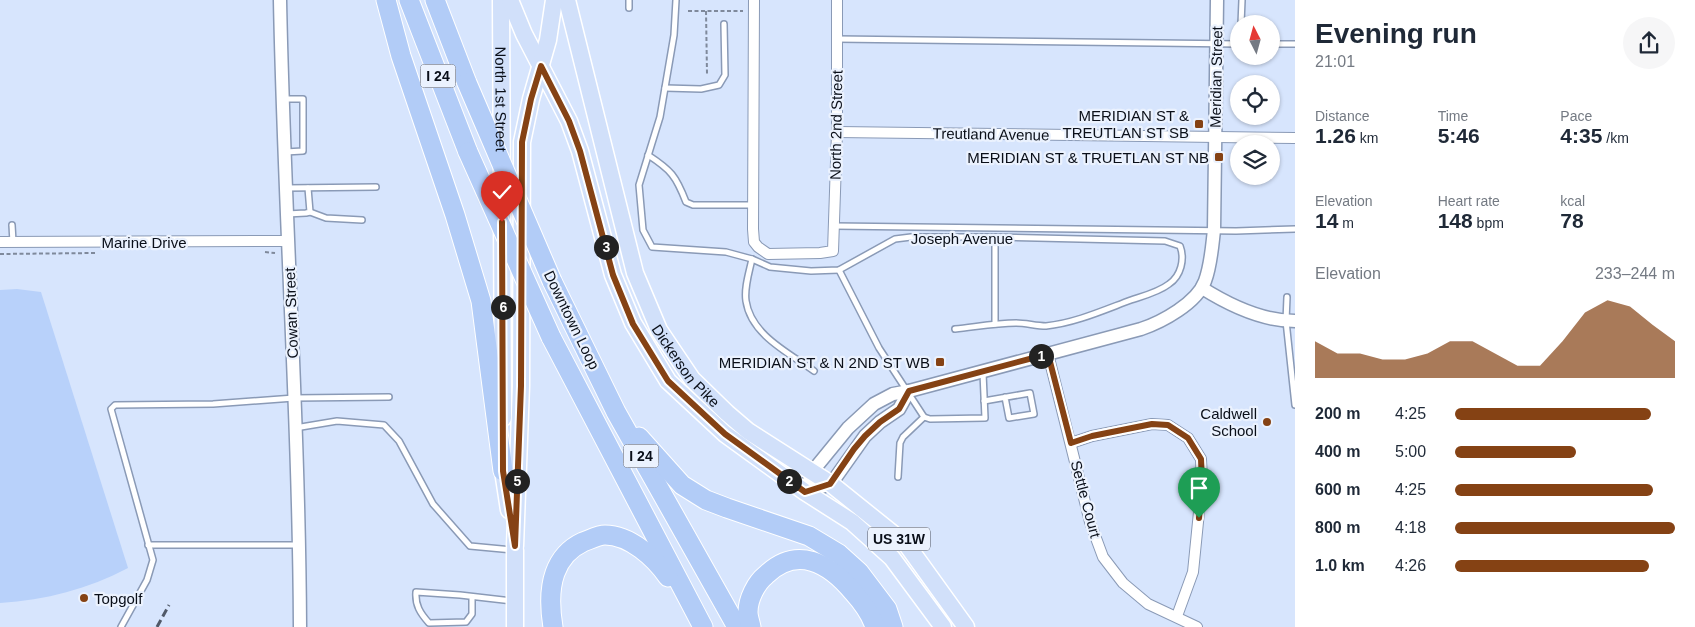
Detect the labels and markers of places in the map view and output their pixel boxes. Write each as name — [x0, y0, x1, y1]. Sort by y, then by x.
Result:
place label: MERIDIAN ST & TREUTLAN ST SB — [1063, 107, 1189, 141]
marker: MERIDIAN ST & TREUTLAN ST SB — [1193, 118, 1205, 130]
place label: MERIDIAN ST & TRUETLAN ST NB — [967, 149, 1209, 166]
marker: MERIDIAN ST & TRUETLAN ST NB — [1213, 151, 1225, 163]
pin — [481, 171, 523, 222]
pin: 3 — [594, 234, 618, 260]
pin: 6 — [490, 294, 516, 320]
pin: 1 — [1028, 344, 1054, 368]
place label: MERIDIAN ST & N 2ND ST WB — [719, 354, 930, 371]
marker: MERIDIAN ST & N 2ND ST WB — [934, 356, 946, 368]
place label: Caldwell School — [1200, 405, 1257, 439]
marker: Caldwell School — [1261, 416, 1273, 428]
pin — [1178, 467, 1220, 518]
pin: 5 — [504, 468, 530, 494]
pin: 2 — [776, 468, 802, 494]
place label: Topgolf — [94, 590, 143, 607]
marker: Topgolf — [78, 592, 90, 604]

